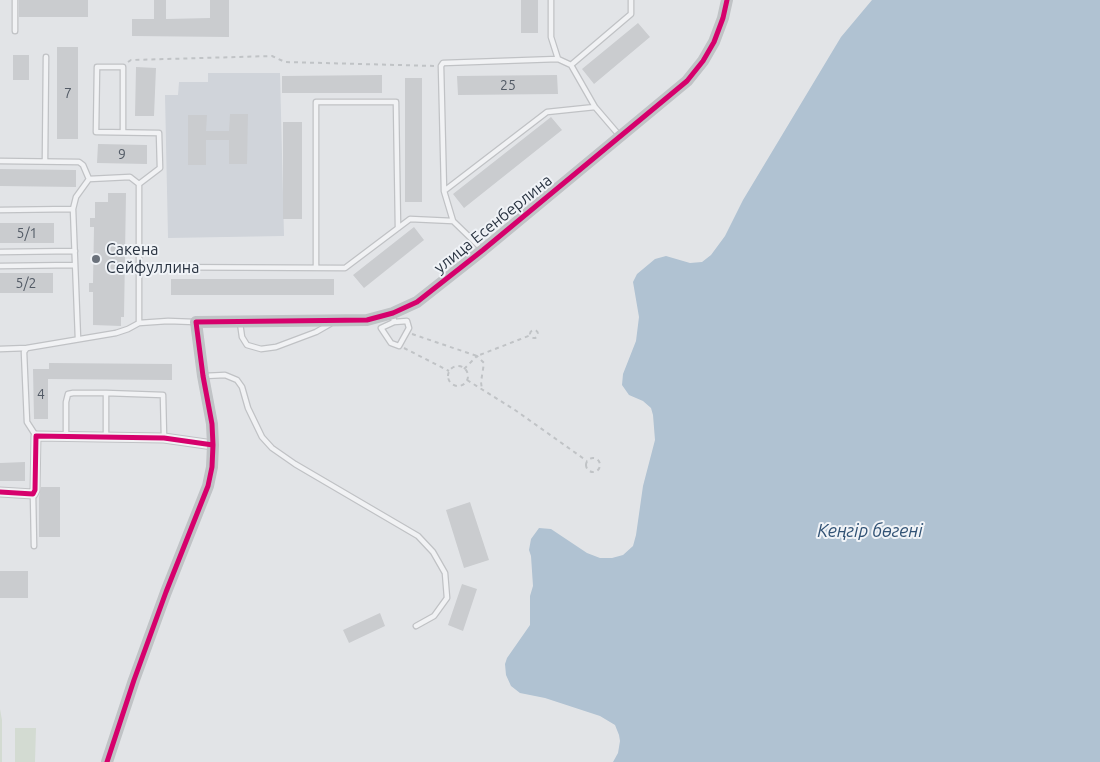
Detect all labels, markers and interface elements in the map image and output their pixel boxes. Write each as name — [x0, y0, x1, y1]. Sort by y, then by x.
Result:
house number: 25 — [500, 77, 516, 93]
house number: 7 — [64, 85, 72, 101]
house number: 9 — [118, 146, 126, 162]
street label: улица Есенберлина — [430, 171, 556, 277]
house number: 5/1 — [17, 225, 37, 241]
place label: Сакена Сейфуллина — [106, 240, 199, 278]
marker: Сакена Сейфуллина — [90, 253, 102, 265]
house number: 5/2 — [16, 275, 36, 291]
house number: 4 — [37, 386, 45, 402]
water label: Кеңгір бөгені — [817, 520, 923, 542]

